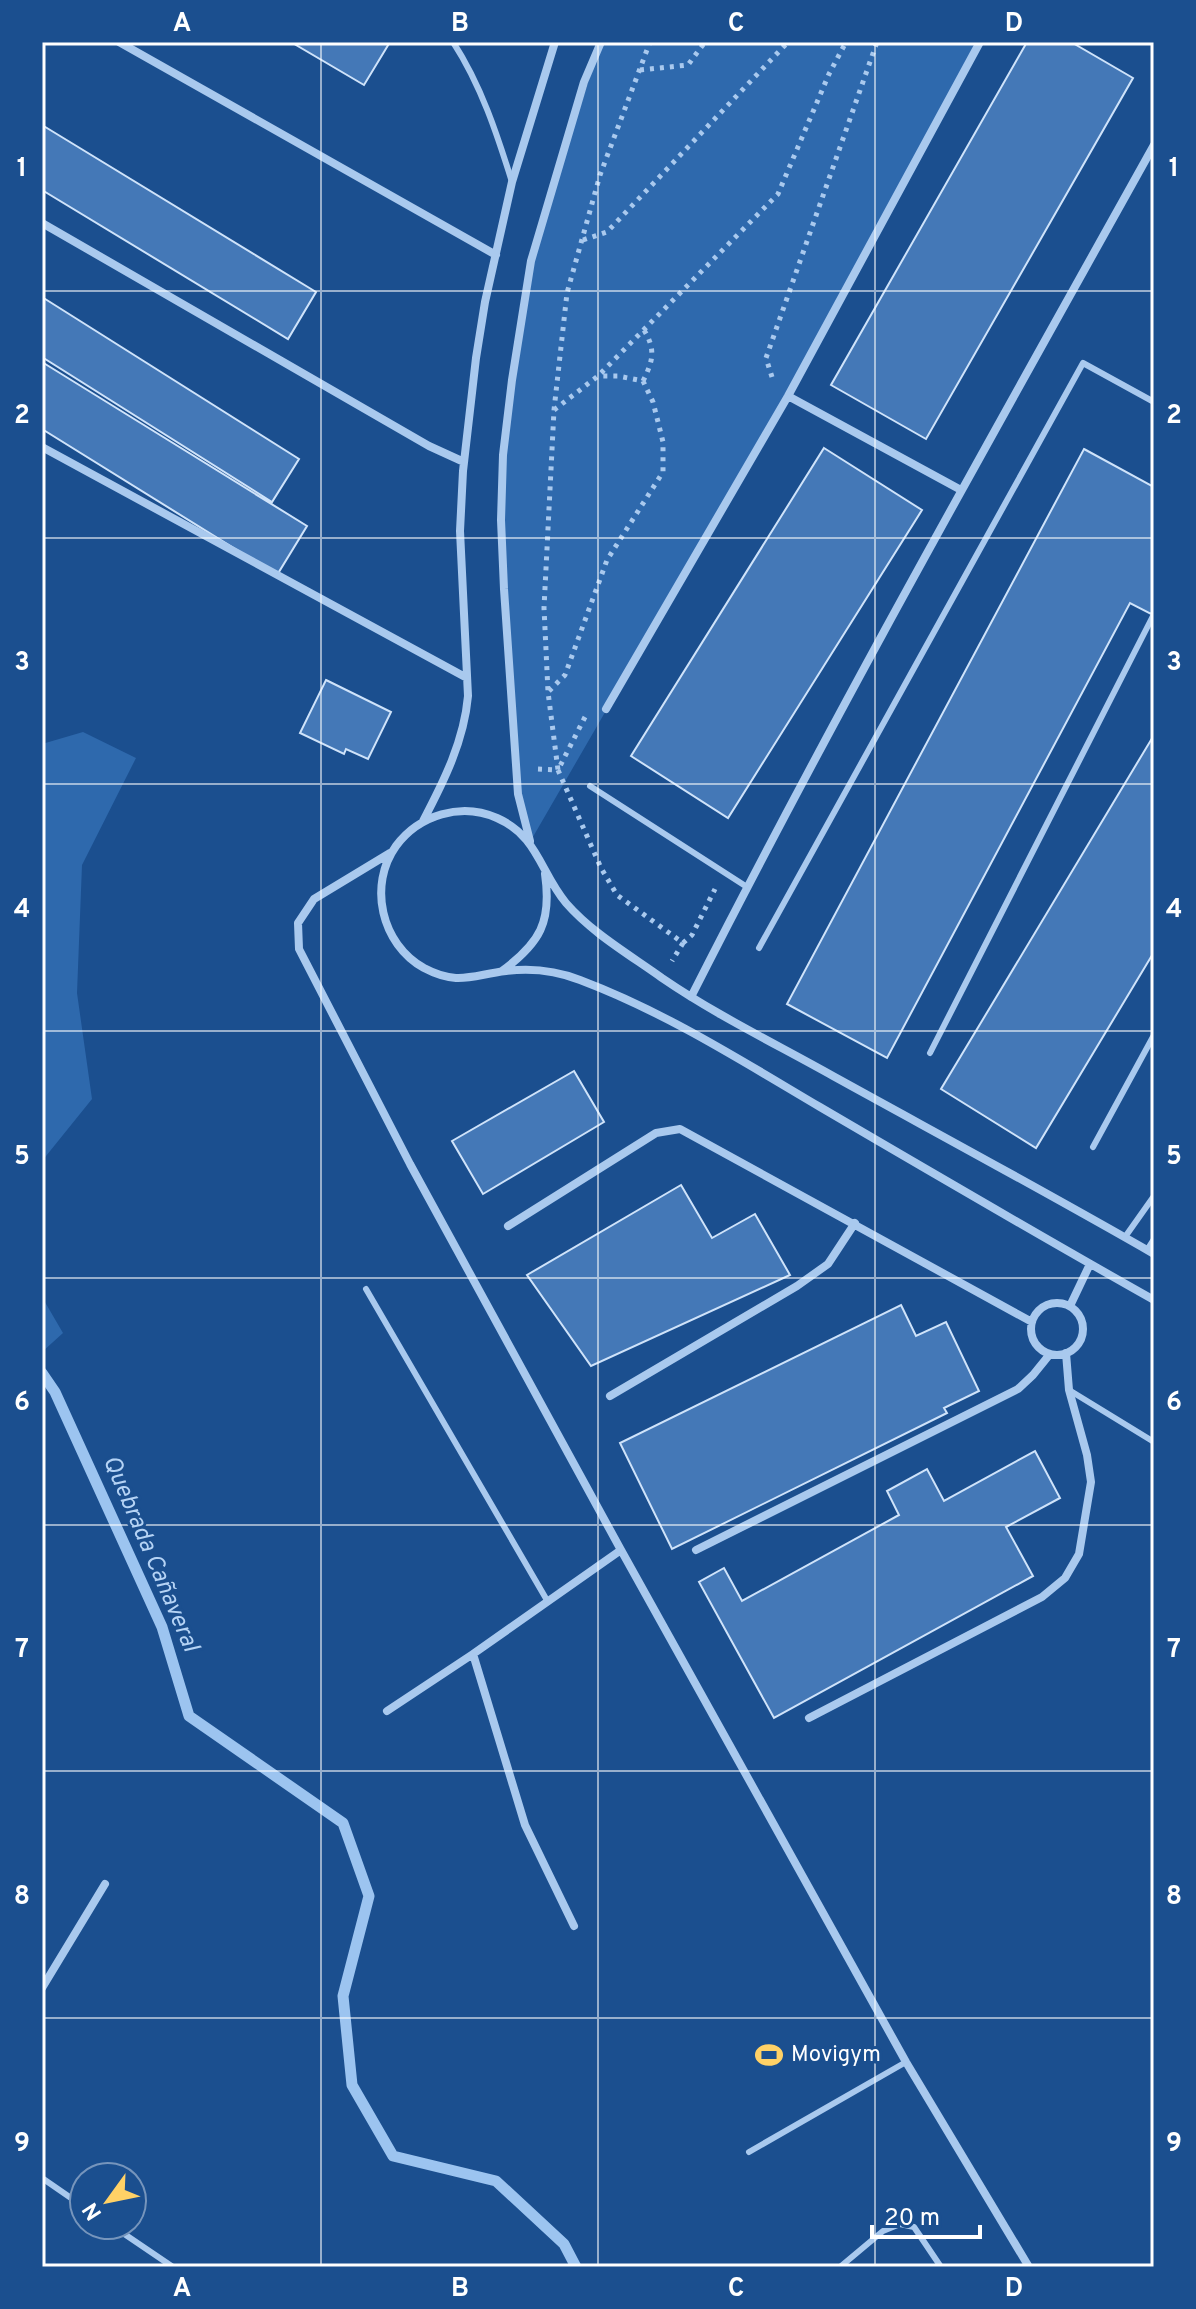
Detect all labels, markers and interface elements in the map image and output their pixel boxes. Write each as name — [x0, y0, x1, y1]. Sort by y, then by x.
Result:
text: A — [173, 8, 191, 41]
text: B — [451, 8, 469, 41]
text: C — [728, 8, 744, 41]
text: D — [1005, 8, 1023, 41]
text: 1 — [17, 153, 27, 186]
text: 1 — [1169, 153, 1179, 186]
text: 2 — [14, 400, 30, 433]
text: 2 — [1166, 400, 1182, 433]
text: 3 — [14, 647, 30, 680]
text: 3 — [1166, 647, 1182, 680]
text: 4 — [14, 894, 30, 927]
text: 4 — [1166, 894, 1182, 927]
text: 5 — [14, 1141, 30, 1174]
text: 5 — [1166, 1141, 1182, 1174]
text: 6 — [14, 1387, 30, 1420]
text: 6 — [1166, 1387, 1182, 1420]
water label: Quebrada Cañaveral — [95, 1451, 206, 1658]
text: 7 — [15, 1634, 29, 1667]
text: 7 — [1167, 1634, 1181, 1667]
text: 8 — [14, 1881, 30, 1914]
text: 8 — [1166, 1881, 1182, 1914]
sports icon: Movigym — [754, 2040, 784, 2070]
place label: Movigym — [791, 2042, 881, 2069]
text: 9 — [14, 2128, 30, 2161]
text: 9 — [1166, 2128, 1182, 2161]
north arrow — [68, 2161, 148, 2241]
scale bar — [872, 2189, 980, 2239]
text: N — [78, 2197, 109, 2225]
text: 20 m — [884, 2204, 940, 2234]
text: A — [173, 2273, 191, 2306]
text: B — [451, 2273, 469, 2306]
text: C — [728, 2273, 744, 2306]
text: D — [1005, 2273, 1023, 2306]

